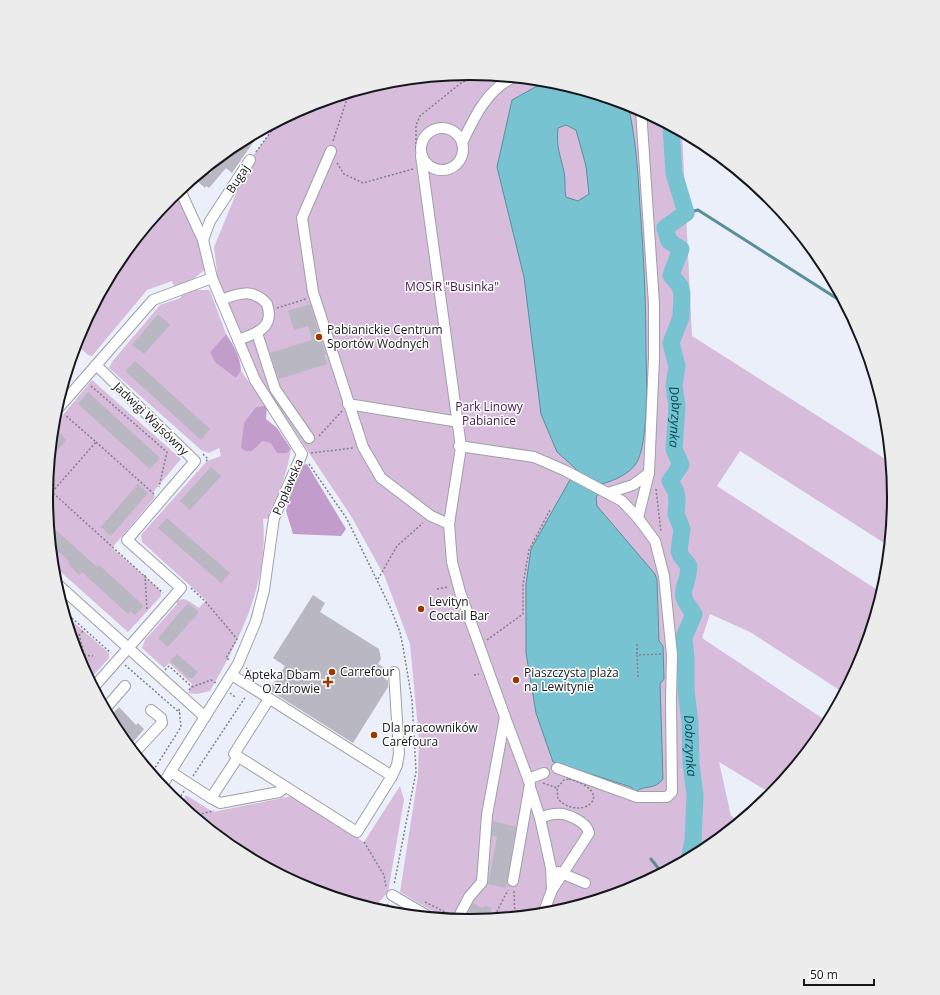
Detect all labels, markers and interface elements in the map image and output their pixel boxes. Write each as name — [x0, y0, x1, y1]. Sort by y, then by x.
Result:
street label: Bugaj — [222, 161, 253, 196]
park label: MOSiR "Businka" — [405, 278, 499, 295]
place label: Pabianickie Centrum Sportów Wodnych — [327, 321, 443, 352]
marker: Pabianickie Centrum Sportów Wodnych — [314, 332, 324, 342]
street label: Jadwigi Wajsówny — [109, 378, 193, 460]
water label: Dobrzynka — [665, 385, 686, 449]
park label: Park Linowy Pabianice — [455, 398, 524, 429]
street label: Popławska — [268, 456, 307, 517]
place label: Levityn Coctail Bar — [429, 593, 489, 624]
marker: Levityn Coctail Bar — [416, 604, 426, 614]
place label: Carrefour — [340, 663, 394, 680]
place label: Piaszczysta plaża na Lewitynie — [524, 664, 619, 695]
place label: Apteka Dbam O Zdrowie — [244, 666, 320, 697]
marker: Carrefour — [327, 667, 337, 677]
marker: Piaszczysta plaża na Lewitynie — [511, 675, 521, 685]
marker: Apteka Dbam O Zdrowie — [323, 677, 333, 687]
water label: Dobrzynka — [680, 714, 702, 778]
place label: Dla pracowników Carefoura — [382, 719, 479, 750]
marker: Dla pracowników Carefoura — [369, 730, 379, 740]
scale bar — [804, 961, 874, 987]
text: 50 m — [810, 966, 838, 983]

